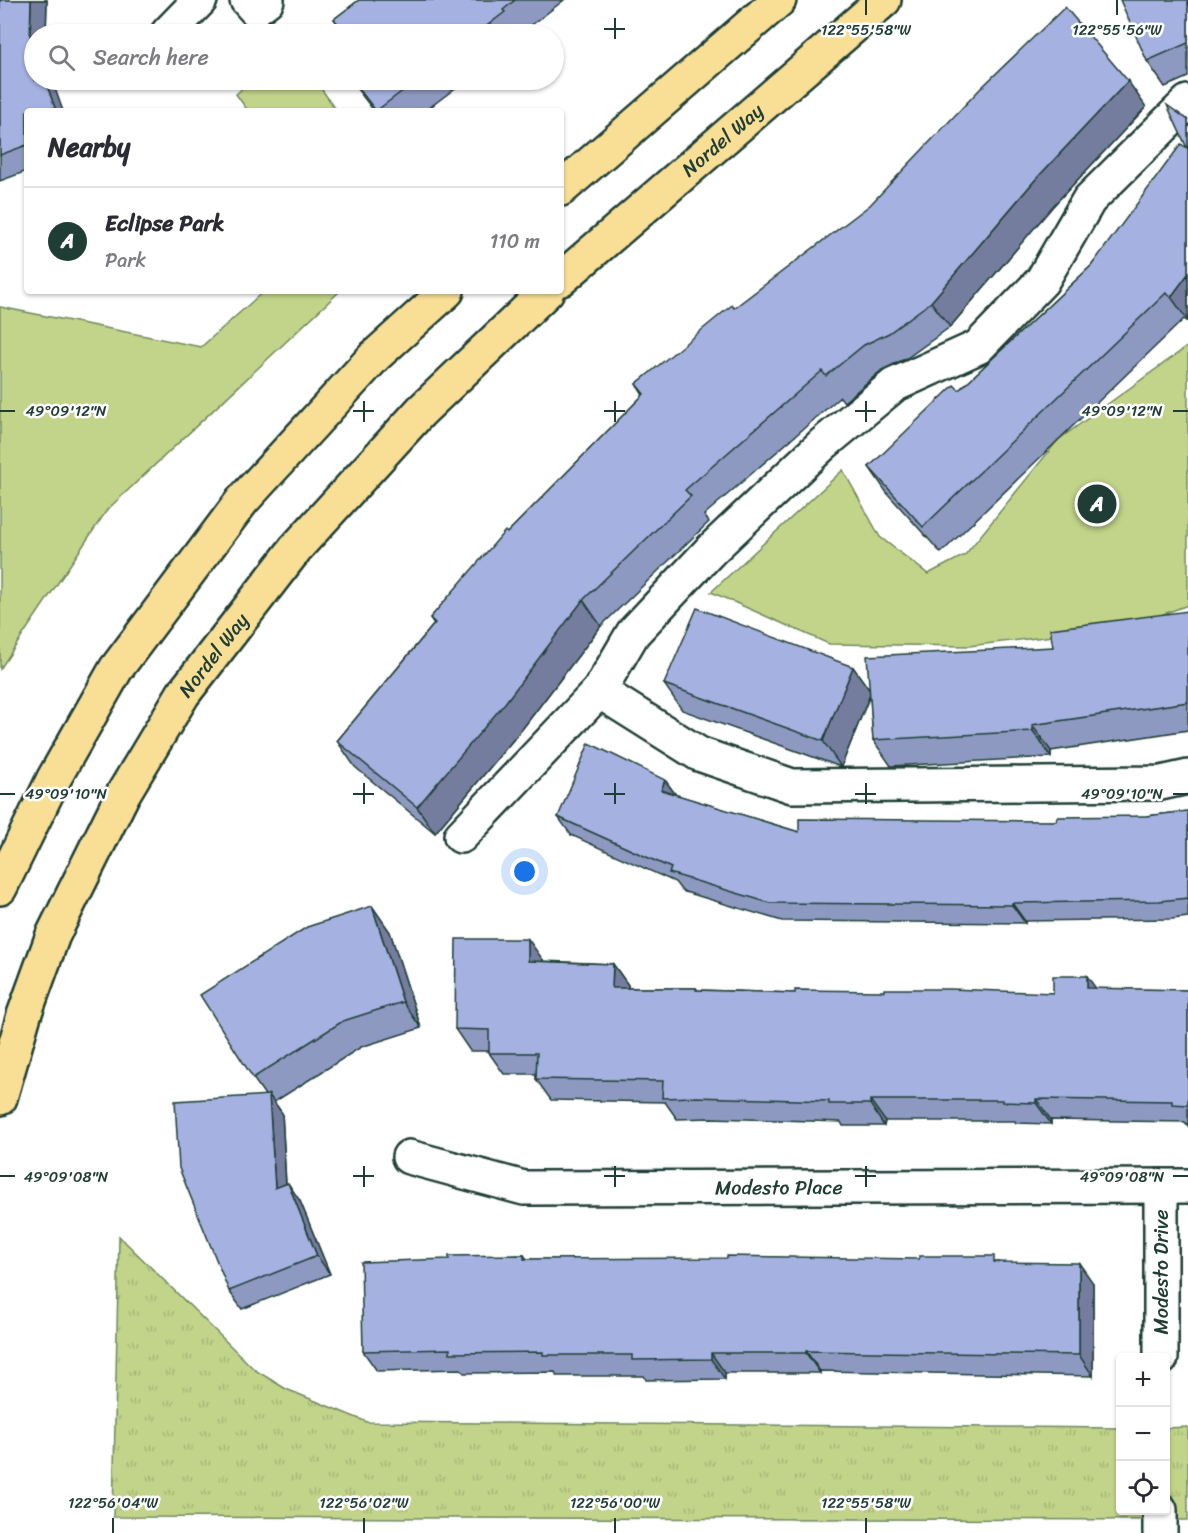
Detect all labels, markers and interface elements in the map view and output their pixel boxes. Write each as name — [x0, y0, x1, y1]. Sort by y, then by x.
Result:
text: 122°55'58"W — [821, 17, 911, 43]
text: 122°55'56"W — [1072, 17, 1162, 43]
search box — [24, 24, 564, 90]
text: Search here — [93, 38, 209, 77]
icon: search — [45, 41, 78, 74]
street label: Nordel Way — [673, 94, 772, 186]
text: Nearby — [48, 124, 130, 170]
text: Eclipse Park — [105, 204, 224, 243]
text: A — [61, 224, 74, 259]
text: 110 m — [490, 224, 540, 259]
text: Park — [105, 243, 146, 278]
text: 49°09'12"N — [26, 398, 107, 424]
text: 49°09'12"N — [1082, 398, 1163, 424]
pin: A — [1078, 482, 1116, 526]
street label: Nordel Way — [169, 605, 258, 705]
text: 49°09'10"N — [25, 781, 108, 807]
text: 49°09'10"N — [1081, 781, 1164, 807]
your location — [510, 857, 539, 886]
text: 49°09'08"N — [24, 1164, 109, 1190]
text: 49°09'08"N — [1080, 1164, 1165, 1190]
street label: Modesto Place — [715, 1170, 843, 1205]
street label: Modesto Drive — [1144, 1210, 1179, 1334]
map controls — [1116, 1353, 1170, 1515]
button: + — [1116, 1353, 1170, 1407]
button: − — [1116, 1407, 1170, 1461]
button: locate — [1116, 1461, 1170, 1515]
text: 122°56'04"W — [68, 1490, 158, 1516]
text: 122°56'02"W — [319, 1490, 409, 1516]
text: 122°56'00"W — [570, 1490, 661, 1516]
text: 122°55'58"W — [821, 1490, 911, 1516]

